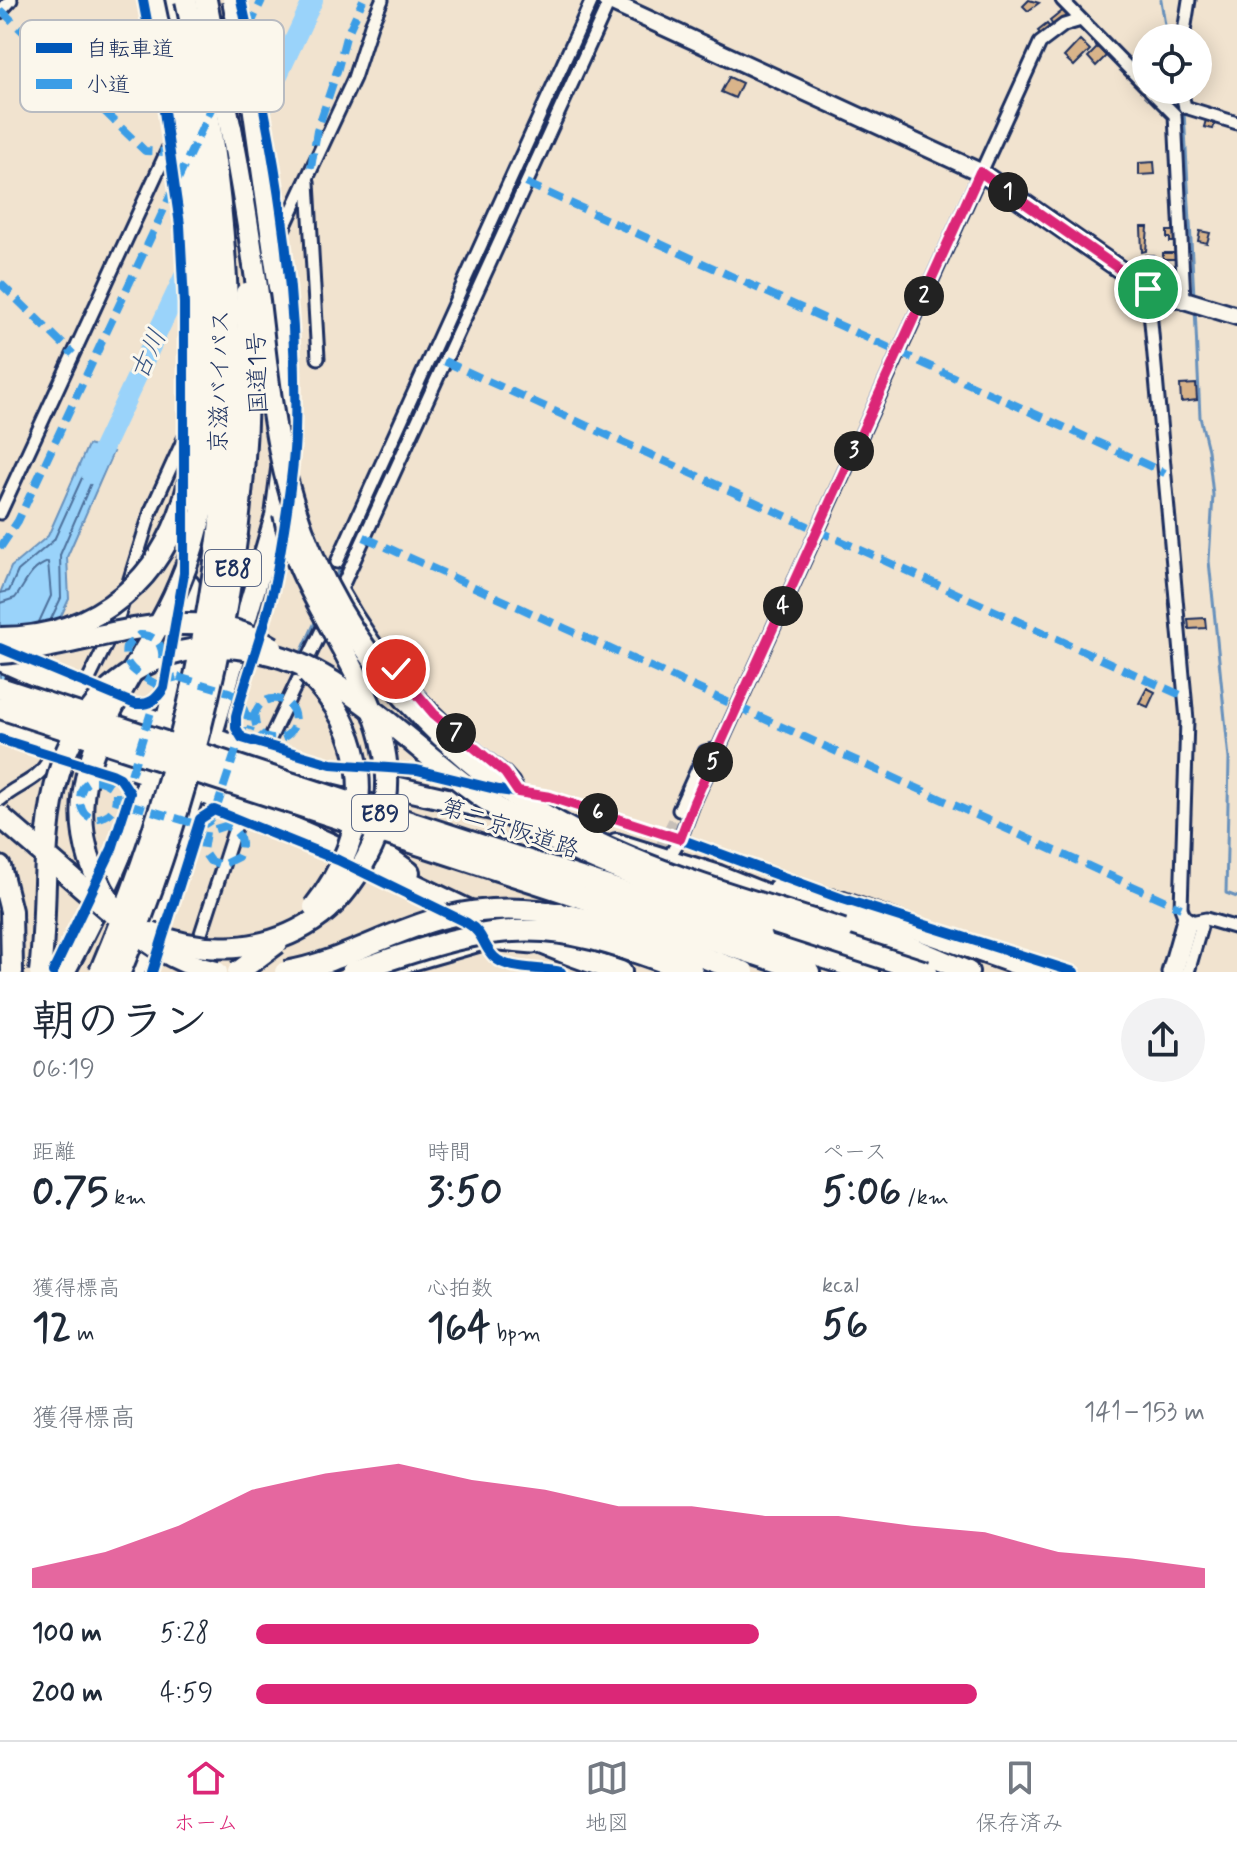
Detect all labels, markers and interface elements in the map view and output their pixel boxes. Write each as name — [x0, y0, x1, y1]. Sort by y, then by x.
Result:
legend — [20, 20, 284, 112]
map controls — [1132, 24, 1212, 104]
button: locate — [1132, 24, 1212, 104]
text: 自転車道 — [86, 36, 174, 64]
text: 小道 — [86, 72, 130, 100]
pin: 1 — [988, 172, 1028, 212]
text: 1 — [1003, 178, 1013, 206]
pin — [1114, 255, 1182, 323]
icon: arrive — [1126, 267, 1170, 311]
pin: 2 — [904, 276, 944, 316]
text: 2 — [919, 282, 929, 310]
street label: 京滋バイパス — [204, 309, 237, 453]
water label: 古川 — [122, 324, 175, 386]
street label: 国道1号 — [242, 331, 275, 415]
pin: 3 — [834, 431, 874, 471]
text: 3 — [849, 437, 859, 465]
road number: E88 — [205, 550, 261, 586]
pin: 4 — [763, 586, 803, 626]
text: 4 — [777, 592, 789, 620]
pin — [362, 635, 430, 703]
icon: check — [374, 647, 418, 691]
pin: 7 — [436, 713, 476, 753]
text: 7 — [449, 719, 463, 747]
pin: 5 — [693, 742, 733, 782]
text: 5 — [706, 748, 720, 776]
street label: 第二京阪道路 — [436, 792, 583, 866]
pin: 6 — [578, 793, 618, 833]
road number: E89 — [352, 795, 408, 831]
text: 6 — [592, 799, 604, 827]
text: 朝のラン — [32, 994, 208, 1052]
button: share — [1121, 998, 1205, 1082]
text: 06:19 — [32, 1053, 95, 1087]
text: 距離 — [32, 1139, 76, 1167]
text: 時間 — [427, 1139, 471, 1167]
text: ペース — [822, 1139, 887, 1167]
text: 0.75 — [32, 1167, 108, 1219]
text: 3:50 — [427, 1167, 503, 1219]
text: 5:06 — [822, 1167, 901, 1219]
text: km — [108, 1184, 146, 1212]
text: /km — [901, 1184, 949, 1212]
text: kcal — [822, 1272, 859, 1300]
text: 獲得標高 — [32, 1275, 120, 1303]
text: 心拍数 — [427, 1275, 493, 1303]
text: 56 — [822, 1300, 868, 1352]
text: 12 — [32, 1303, 71, 1355]
text: 164 — [427, 1303, 491, 1355]
text: m — [71, 1320, 94, 1348]
text: bpm — [491, 1320, 541, 1348]
text: 141–153 m — [1084, 1396, 1205, 1430]
text: 獲得標高 — [32, 1402, 136, 1436]
text: 100 m — [32, 1617, 102, 1651]
text: 5:28 — [160, 1617, 210, 1651]
text: 200 m — [32, 1677, 103, 1711]
text: 4:59 — [160, 1677, 213, 1711]
tab: ホーム — [173, 1756, 238, 1838]
tab: 地図 — [585, 1756, 629, 1838]
tab: 保存済み — [976, 1756, 1064, 1838]

